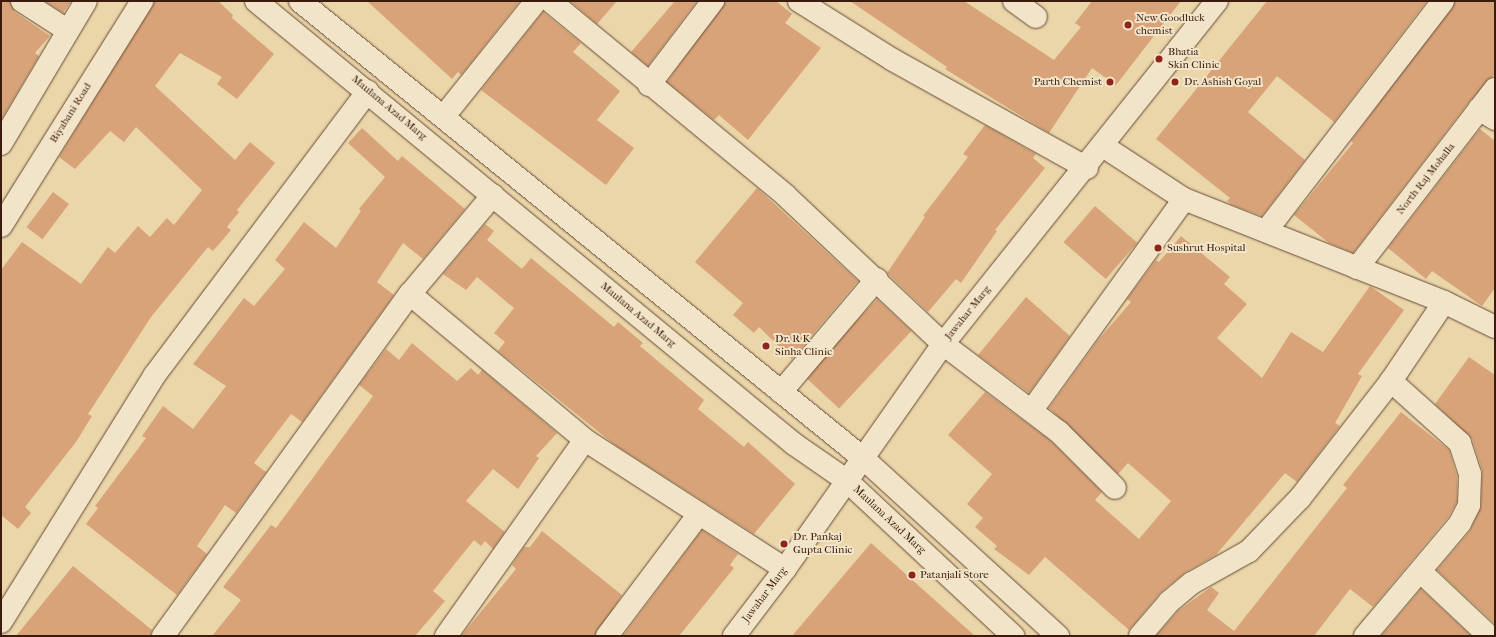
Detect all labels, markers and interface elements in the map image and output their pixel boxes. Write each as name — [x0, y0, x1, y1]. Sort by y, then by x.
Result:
place label: New Goodluck chemist — [1136, 12, 1205, 38]
marker: New Goodluck chemist — [1123, 20, 1133, 30]
place label: Bhatia Skin Clinic — [1168, 46, 1219, 72]
marker: Bhatia Skin Clinic — [1153, 53, 1165, 65]
street label: Maulana Azad Marg — [349, 73, 429, 143]
place label: Parth Chemist — [1034, 75, 1102, 89]
place label: Dr. Ashish Goyal — [1184, 75, 1261, 89]
marker: Dr. Ashish Goyal — [1169, 76, 1181, 88]
marker: Parth Chemist — [1105, 77, 1115, 87]
street label: Biyabani Road — [47, 81, 95, 145]
street label: North Raj Mohalla — [1394, 141, 1458, 217]
place label: Sushrut Hospital — [1167, 241, 1246, 255]
marker: Sushrut Hospital — [1152, 242, 1164, 254]
street label: Maulana Azad Marg — [598, 280, 678, 350]
street label: Jawahar Marg — [942, 283, 994, 343]
place label: Dr. R K Sinha Clinic — [775, 333, 832, 359]
marker: Dr. R K Sinha Clinic — [760, 340, 772, 352]
street label: Maulana Azad Marg — [850, 483, 928, 557]
place label: Dr. Pankaj Gupta Clinic — [793, 531, 852, 557]
marker: Dr. Pankaj Gupta Clinic — [778, 538, 790, 550]
street label: Jawahar Marg — [740, 565, 790, 625]
place label: Patanjali Store — [920, 568, 989, 582]
marker: Patanjali Store — [907, 570, 917, 580]

